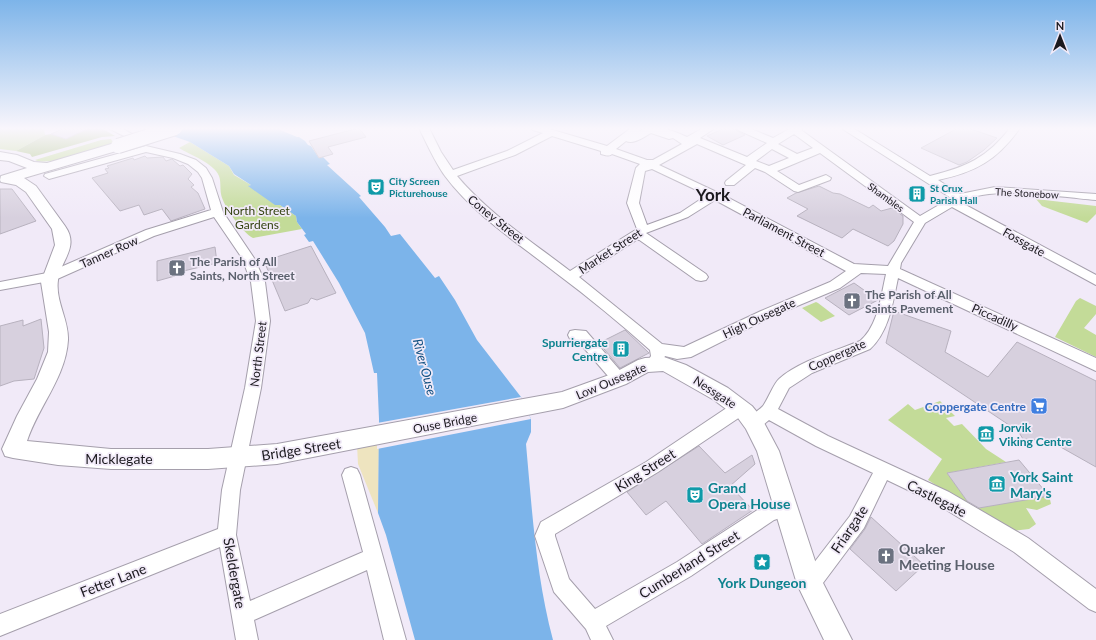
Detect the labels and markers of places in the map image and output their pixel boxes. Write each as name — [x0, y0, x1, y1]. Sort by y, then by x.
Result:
place label: City Screen Picturehouse — [389, 175, 448, 199]
theatre icon: City Screen Picturehouse — [366, 177, 386, 197]
place label: St Crux Parish Hall — [930, 182, 977, 206]
building icon: St Crux Parish Hall — [907, 184, 927, 204]
place label: The Parish of All Saints, North Street — [190, 254, 295, 283]
church icon: The Parish of All Saints, North Street — [167, 258, 187, 278]
place label: The Parish of All Saints Pavement — [865, 287, 954, 316]
church icon: The Parish of All Saints Pavement — [842, 291, 862, 311]
place label: Spurriergate Centre — [542, 335, 609, 364]
building icon: Spurriergate Centre — [611, 339, 631, 359]
supermarket icon: Coppergate Centre — [1029, 396, 1049, 416]
place label: Coppergate Centre — [925, 399, 1027, 414]
place label: Jorvik Viking Centre — [998, 420, 1073, 449]
museum icon: Jorvik Viking Centre — [976, 424, 996, 444]
place label: York Saint Mary's — [1009, 468, 1074, 501]
museum icon: York Saint Mary's — [987, 474, 1007, 494]
place label: Grand Opera House — [708, 479, 791, 512]
theatre icon: Grand Opera House — [685, 485, 705, 505]
place label: Quaker Meeting House — [899, 540, 995, 573]
church icon: Quaker Meeting House — [876, 546, 896, 566]
place icon: York Dungeon — [752, 552, 772, 572]
place label: York Dungeon — [717, 574, 806, 591]

